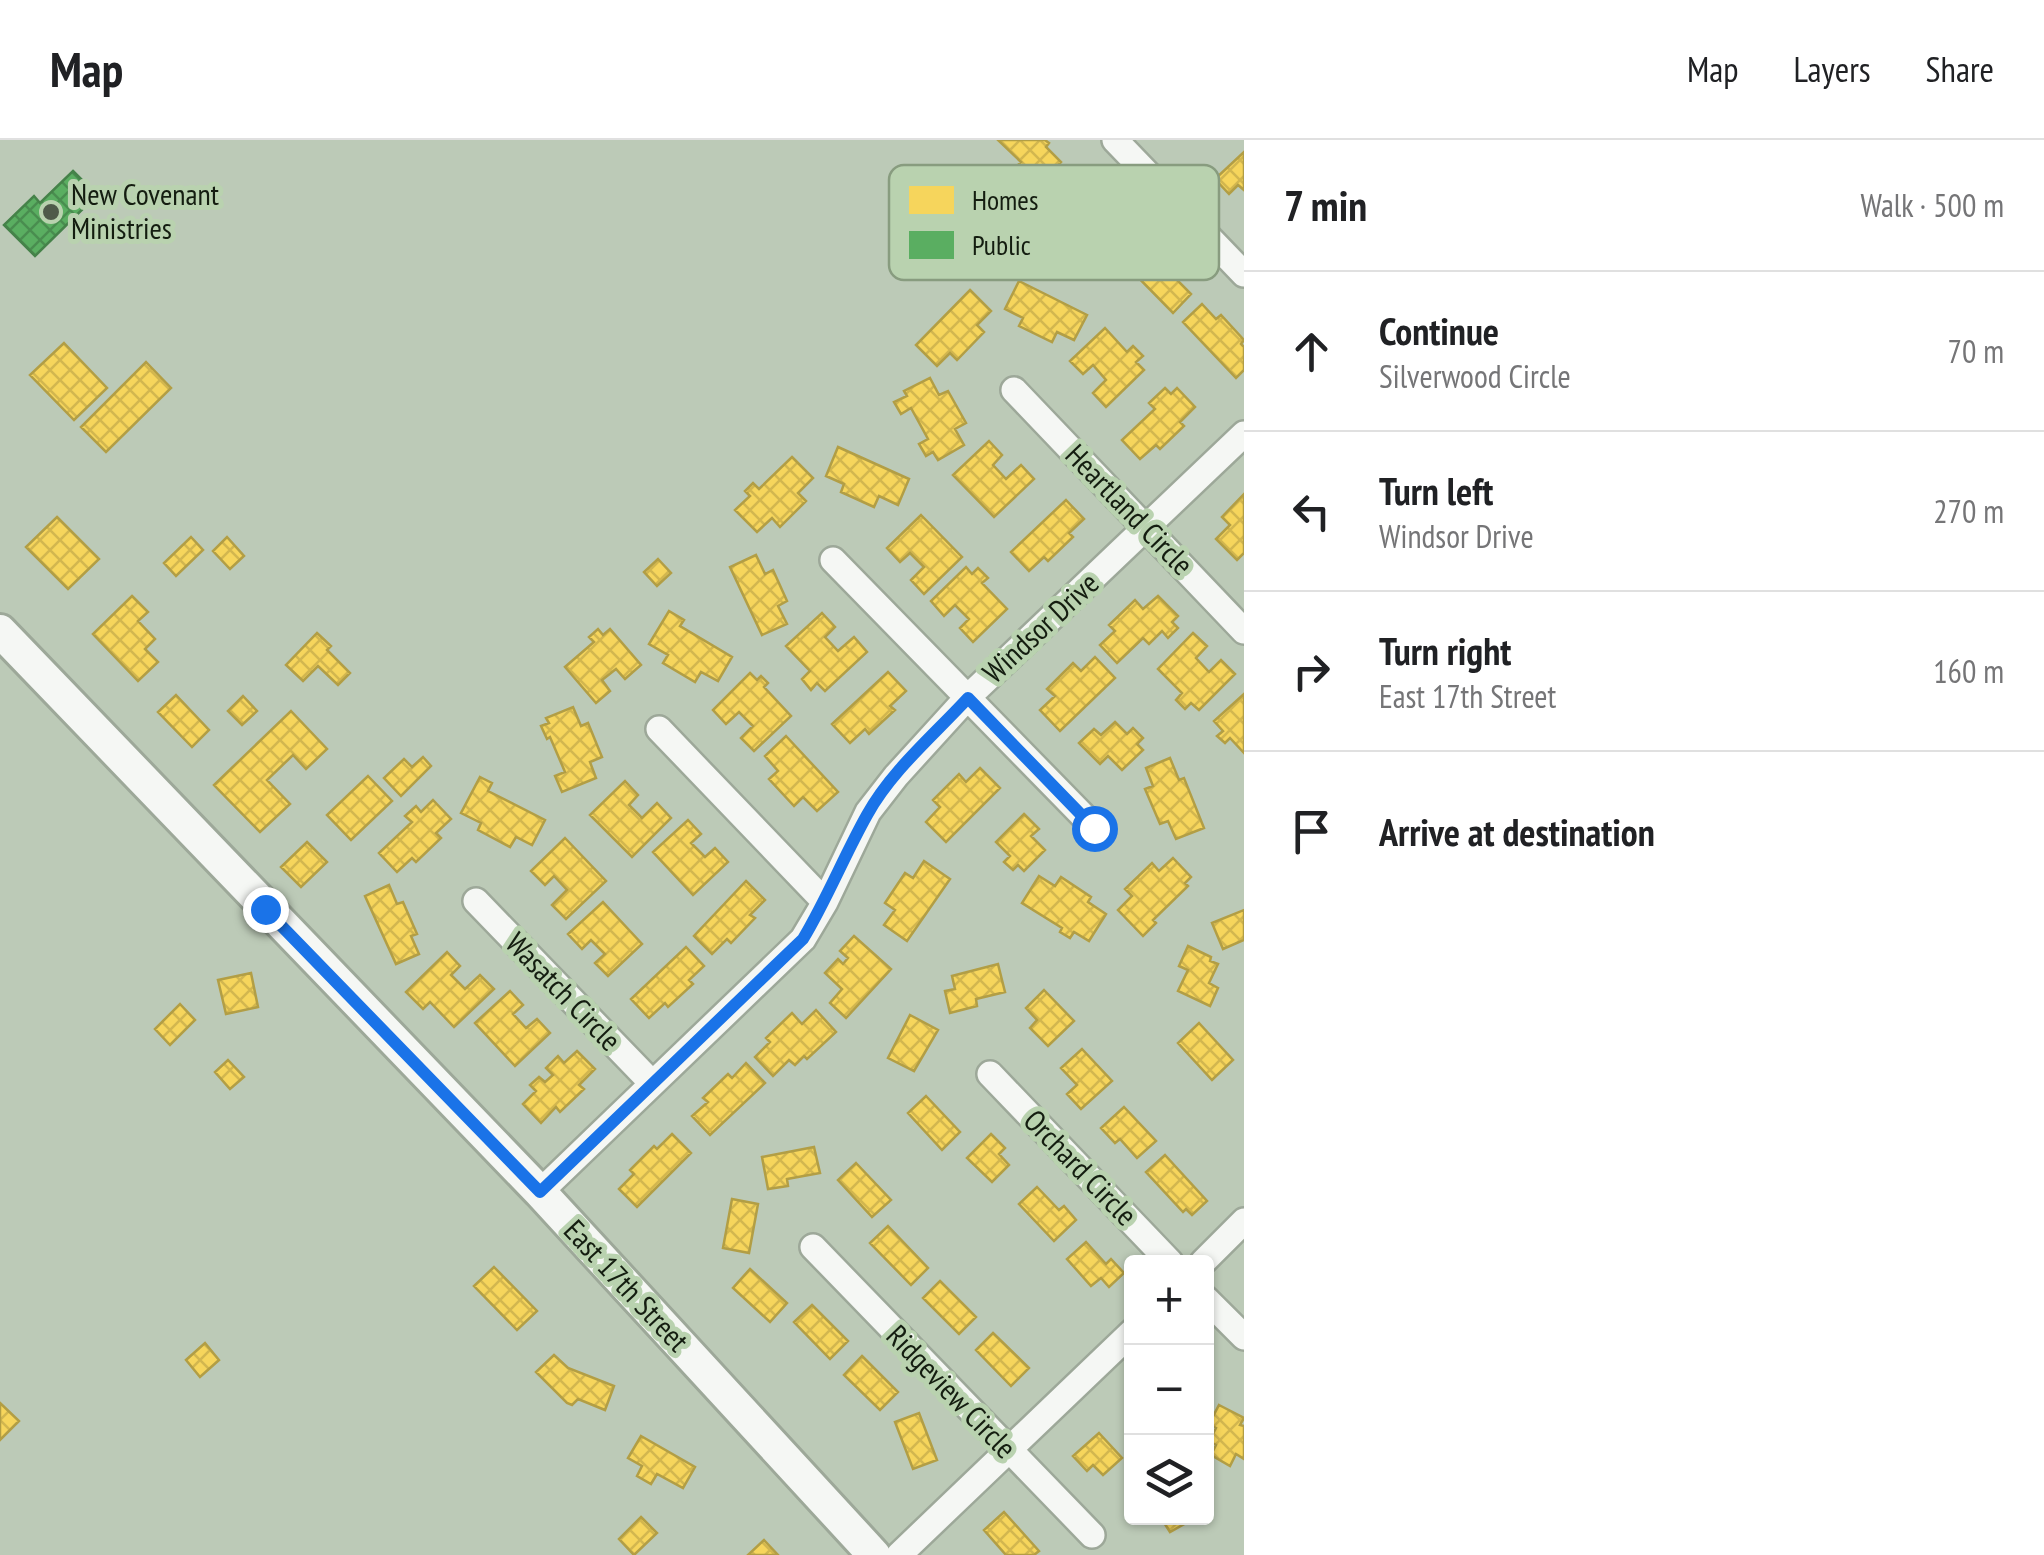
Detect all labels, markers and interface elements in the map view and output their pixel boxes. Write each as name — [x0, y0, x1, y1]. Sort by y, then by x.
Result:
text: Map — [50, 38, 123, 100]
text: Map — [1687, 46, 1738, 92]
text: Layers — [1793, 46, 1871, 92]
text: Share — [1926, 46, 1994, 92]
legend — [889, 165, 1219, 280]
place label: New Covenant Ministries — [71, 174, 220, 247]
text: 7 min — [1284, 178, 1367, 233]
text: Homes — [972, 181, 1038, 218]
text: Walk · 500 m — [1860, 184, 2004, 226]
marker: New Covenant Ministries — [40, 201, 62, 223]
text: Public — [972, 226, 1031, 263]
text: Continue — [1379, 306, 1499, 355]
icon: ahead — [1284, 324, 1339, 379]
text: 70 m — [1948, 330, 2004, 372]
text: Silverwood Circle — [1379, 355, 1571, 397]
street label: Heartland Circle — [1058, 435, 1202, 583]
text: Turn left — [1379, 466, 1493, 515]
icon: left — [1284, 484, 1339, 539]
text: 270 m — [1933, 490, 2004, 532]
text: Windsor Drive — [1379, 515, 1534, 557]
street label: Windsor Drive — [974, 563, 1106, 691]
text: Turn right — [1379, 626, 1511, 675]
icon: right — [1284, 644, 1339, 699]
text: 160 m — [1933, 650, 2004, 692]
text: East 17th Street — [1379, 675, 1556, 717]
icon: arrive — [1284, 804, 1339, 859]
route start — [1072, 806, 1118, 852]
text: Arrive at destination — [1379, 807, 1655, 856]
route end — [243, 887, 289, 933]
street label: Wasatch Circle — [498, 923, 630, 1058]
street label: Orchard Circle — [1016, 1101, 1146, 1233]
street label: East 17th Street — [556, 1211, 699, 1360]
map controls — [1124, 1255, 1214, 1525]
button: + — [1124, 1255, 1214, 1345]
street label: Ridgeview Circle — [879, 1316, 1026, 1466]
button: − — [1124, 1345, 1214, 1435]
button: layers — [1124, 1435, 1214, 1525]

